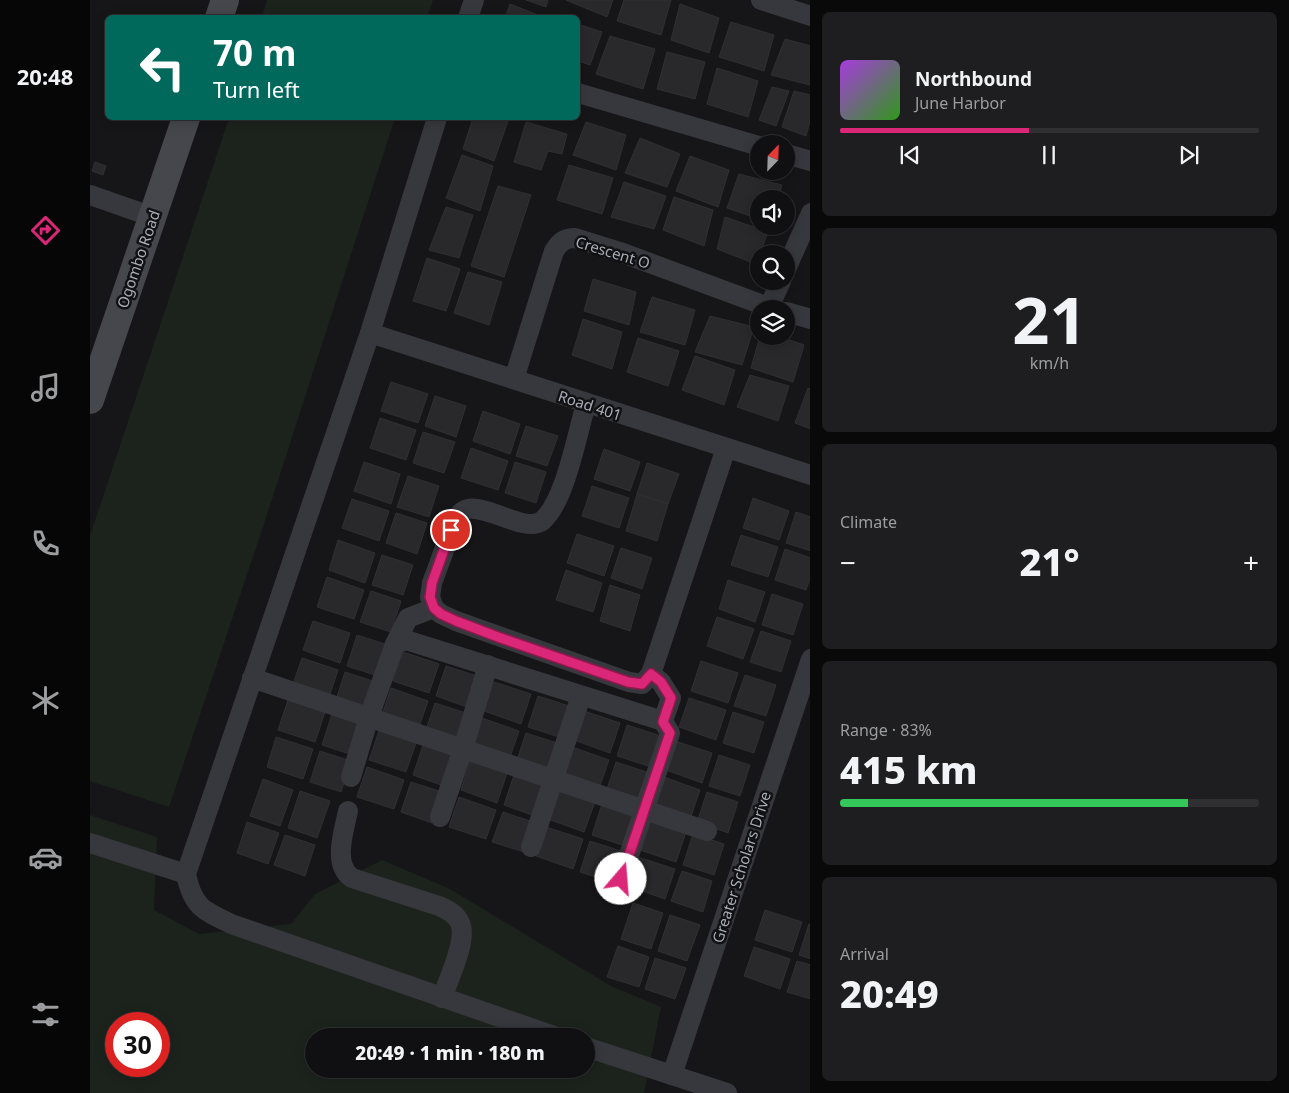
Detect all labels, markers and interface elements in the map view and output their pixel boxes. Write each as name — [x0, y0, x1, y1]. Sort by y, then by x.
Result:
text: 70 m — [213, 29, 296, 76]
icon: left — [130, 35, 195, 100]
text: 20:48 — [17, 61, 73, 91]
text: Northbound — [915, 66, 1032, 92]
text: Turn left — [213, 74, 300, 104]
text: June Harbor — [915, 92, 1006, 114]
north arrow — [750, 135, 795, 180]
map controls — [750, 135, 795, 345]
icon: previous — [896, 141, 924, 169]
icon: pause — [1035, 141, 1063, 169]
icon: next — [1175, 141, 1203, 169]
button: sound — [750, 190, 795, 235]
street label: Ogombo Road — [112, 207, 164, 311]
icon: directions — [28, 213, 63, 248]
street label: Crescent O — [573, 231, 653, 273]
button: search — [750, 245, 795, 290]
text: 21 — [1012, 275, 1087, 363]
button: layers — [750, 300, 795, 345]
text: km/h — [1030, 352, 1069, 374]
icon: music — [28, 370, 63, 405]
street label: Road 401 — [556, 385, 624, 425]
pin — [430, 509, 472, 551]
text: Climate — [840, 511, 897, 533]
icon: arrive — [437, 516, 465, 544]
icon: phone — [28, 526, 63, 561]
text: 21° — [1019, 535, 1080, 587]
text: − — [840, 543, 856, 581]
text: + — [1243, 543, 1259, 581]
icon: climate — [28, 683, 63, 718]
text: Range · 83% — [840, 719, 932, 741]
text: 415 km — [840, 743, 978, 795]
street label: Greater Scholars Drive — [707, 789, 775, 945]
icon: car — [28, 840, 63, 875]
position arrow — [594, 852, 646, 904]
text: Arrival — [840, 943, 889, 965]
text: 20:49 — [840, 967, 939, 1019]
icon: filters — [28, 997, 63, 1032]
speed limit sign: 30 — [105, 1012, 170, 1077]
text: 20:49 · 1 min · 180 m — [355, 1040, 545, 1066]

